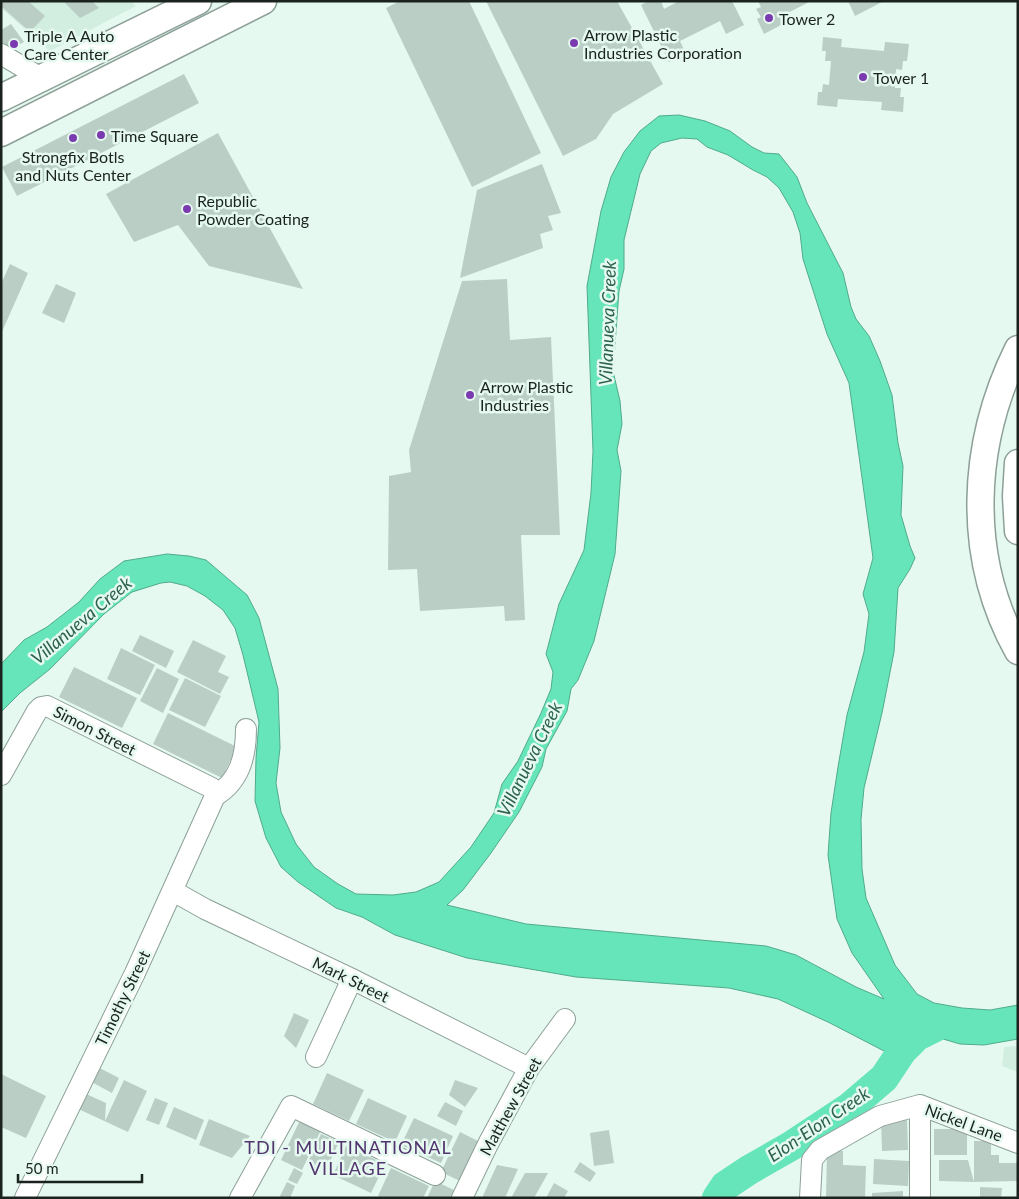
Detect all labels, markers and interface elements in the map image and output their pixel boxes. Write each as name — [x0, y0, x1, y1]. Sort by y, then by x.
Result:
place label: Tower 2 — [779, 9, 835, 28]
marker: Tower 2 — [763, 12, 775, 24]
place label: Arrow Plastic Industries Corporation — [584, 25, 742, 62]
place label: Triple A Auto Care Center — [24, 26, 114, 63]
marker: Arrow Plastic Industries Corporation — [568, 37, 580, 49]
marker: Triple A Auto Care Center — [8, 38, 20, 50]
place label: Tower 1 — [873, 68, 929, 87]
marker: Tower 1 — [857, 71, 869, 83]
place label: Time Square — [111, 126, 198, 145]
marker: Time Square — [95, 129, 107, 141]
marker: Strongfix Botls and Nuts Center — [67, 132, 79, 144]
place label: Strongfix Botls and Nuts Center — [15, 147, 131, 184]
place label: Republic Powder Coating — [197, 191, 309, 228]
marker: Republic Powder Coating — [181, 203, 193, 215]
water label: Villanueva Creek — [594, 260, 620, 386]
place label: Arrow Plastic Industries — [480, 377, 573, 414]
marker: Arrow Plastic Industries — [464, 389, 476, 401]
water label: Villanueva Creek — [26, 571, 136, 668]
water label: Villanueva Creek — [492, 698, 566, 820]
street label: Simon Street — [51, 701, 140, 759]
street label: Timothy Street — [91, 947, 153, 1049]
street label: Mark Street — [310, 952, 393, 1006]
street label: Matthew Street — [475, 1053, 545, 1158]
water label: Elon-Elon Creek — [763, 1082, 874, 1166]
street label: Nickel Lane — [923, 1099, 1005, 1145]
district label: TDI - MULTINATIONAL VILLAGE — [244, 1136, 452, 1179]
scale bar — [18, 1152, 141, 1184]
text: 50 m — [25, 1159, 59, 1177]

